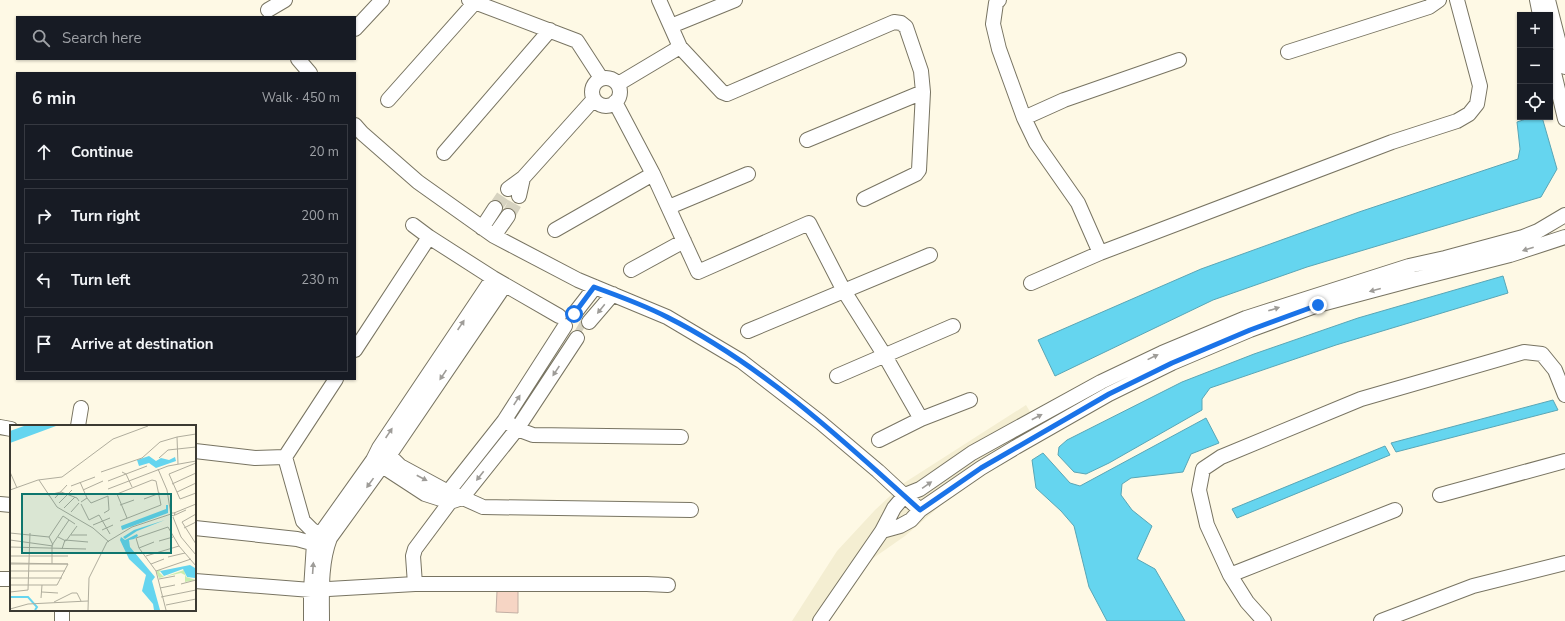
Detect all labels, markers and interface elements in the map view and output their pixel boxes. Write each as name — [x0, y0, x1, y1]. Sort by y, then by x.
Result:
map controls — [1517, 12, 1553, 120]
button: + — [1517, 12, 1553, 48]
search box — [16, 16, 356, 60]
icon: search — [30, 27, 52, 49]
text: Search here — [62, 28, 142, 48]
button: − — [1517, 48, 1553, 84]
button: locate — [1517, 84, 1553, 120]
text: 6 min — [32, 87, 76, 110]
text: Walk · 450 m — [262, 89, 340, 107]
icon: ahead — [33, 141, 55, 163]
text: Continue — [71, 142, 133, 162]
text: 20 m — [309, 143, 339, 161]
icon: right — [33, 205, 55, 227]
text: Turn right — [71, 206, 140, 226]
text: 200 m — [301, 207, 339, 225]
one-way arrow — [1521, 246, 1533, 252]
icon: left — [33, 269, 55, 291]
text: Turn left — [71, 270, 130, 290]
text: 230 m — [301, 271, 339, 289]
one-way arrow — [1368, 287, 1380, 293]
route end — [1309, 296, 1327, 314]
one-way arrow — [597, 303, 606, 314]
route start — [565, 305, 583, 323]
one-way arrow — [1268, 306, 1280, 312]
one-way arrow — [457, 320, 465, 330]
icon: arrive — [33, 333, 55, 355]
text: Arrive at destination — [71, 334, 214, 354]
one-way arrow — [1147, 354, 1159, 360]
one-way arrow — [552, 365, 559, 376]
one-way arrow — [439, 370, 447, 381]
one-way arrow — [513, 395, 521, 405]
one-way arrow — [1032, 414, 1043, 420]
inset map — [10, 425, 196, 611]
one-way arrow — [385, 428, 393, 438]
one-way arrow — [475, 470, 484, 481]
one-way arrow — [416, 474, 428, 481]
one-way arrow — [366, 478, 374, 488]
one-way arrow — [922, 481, 932, 489]
one-way arrow — [309, 562, 316, 574]

